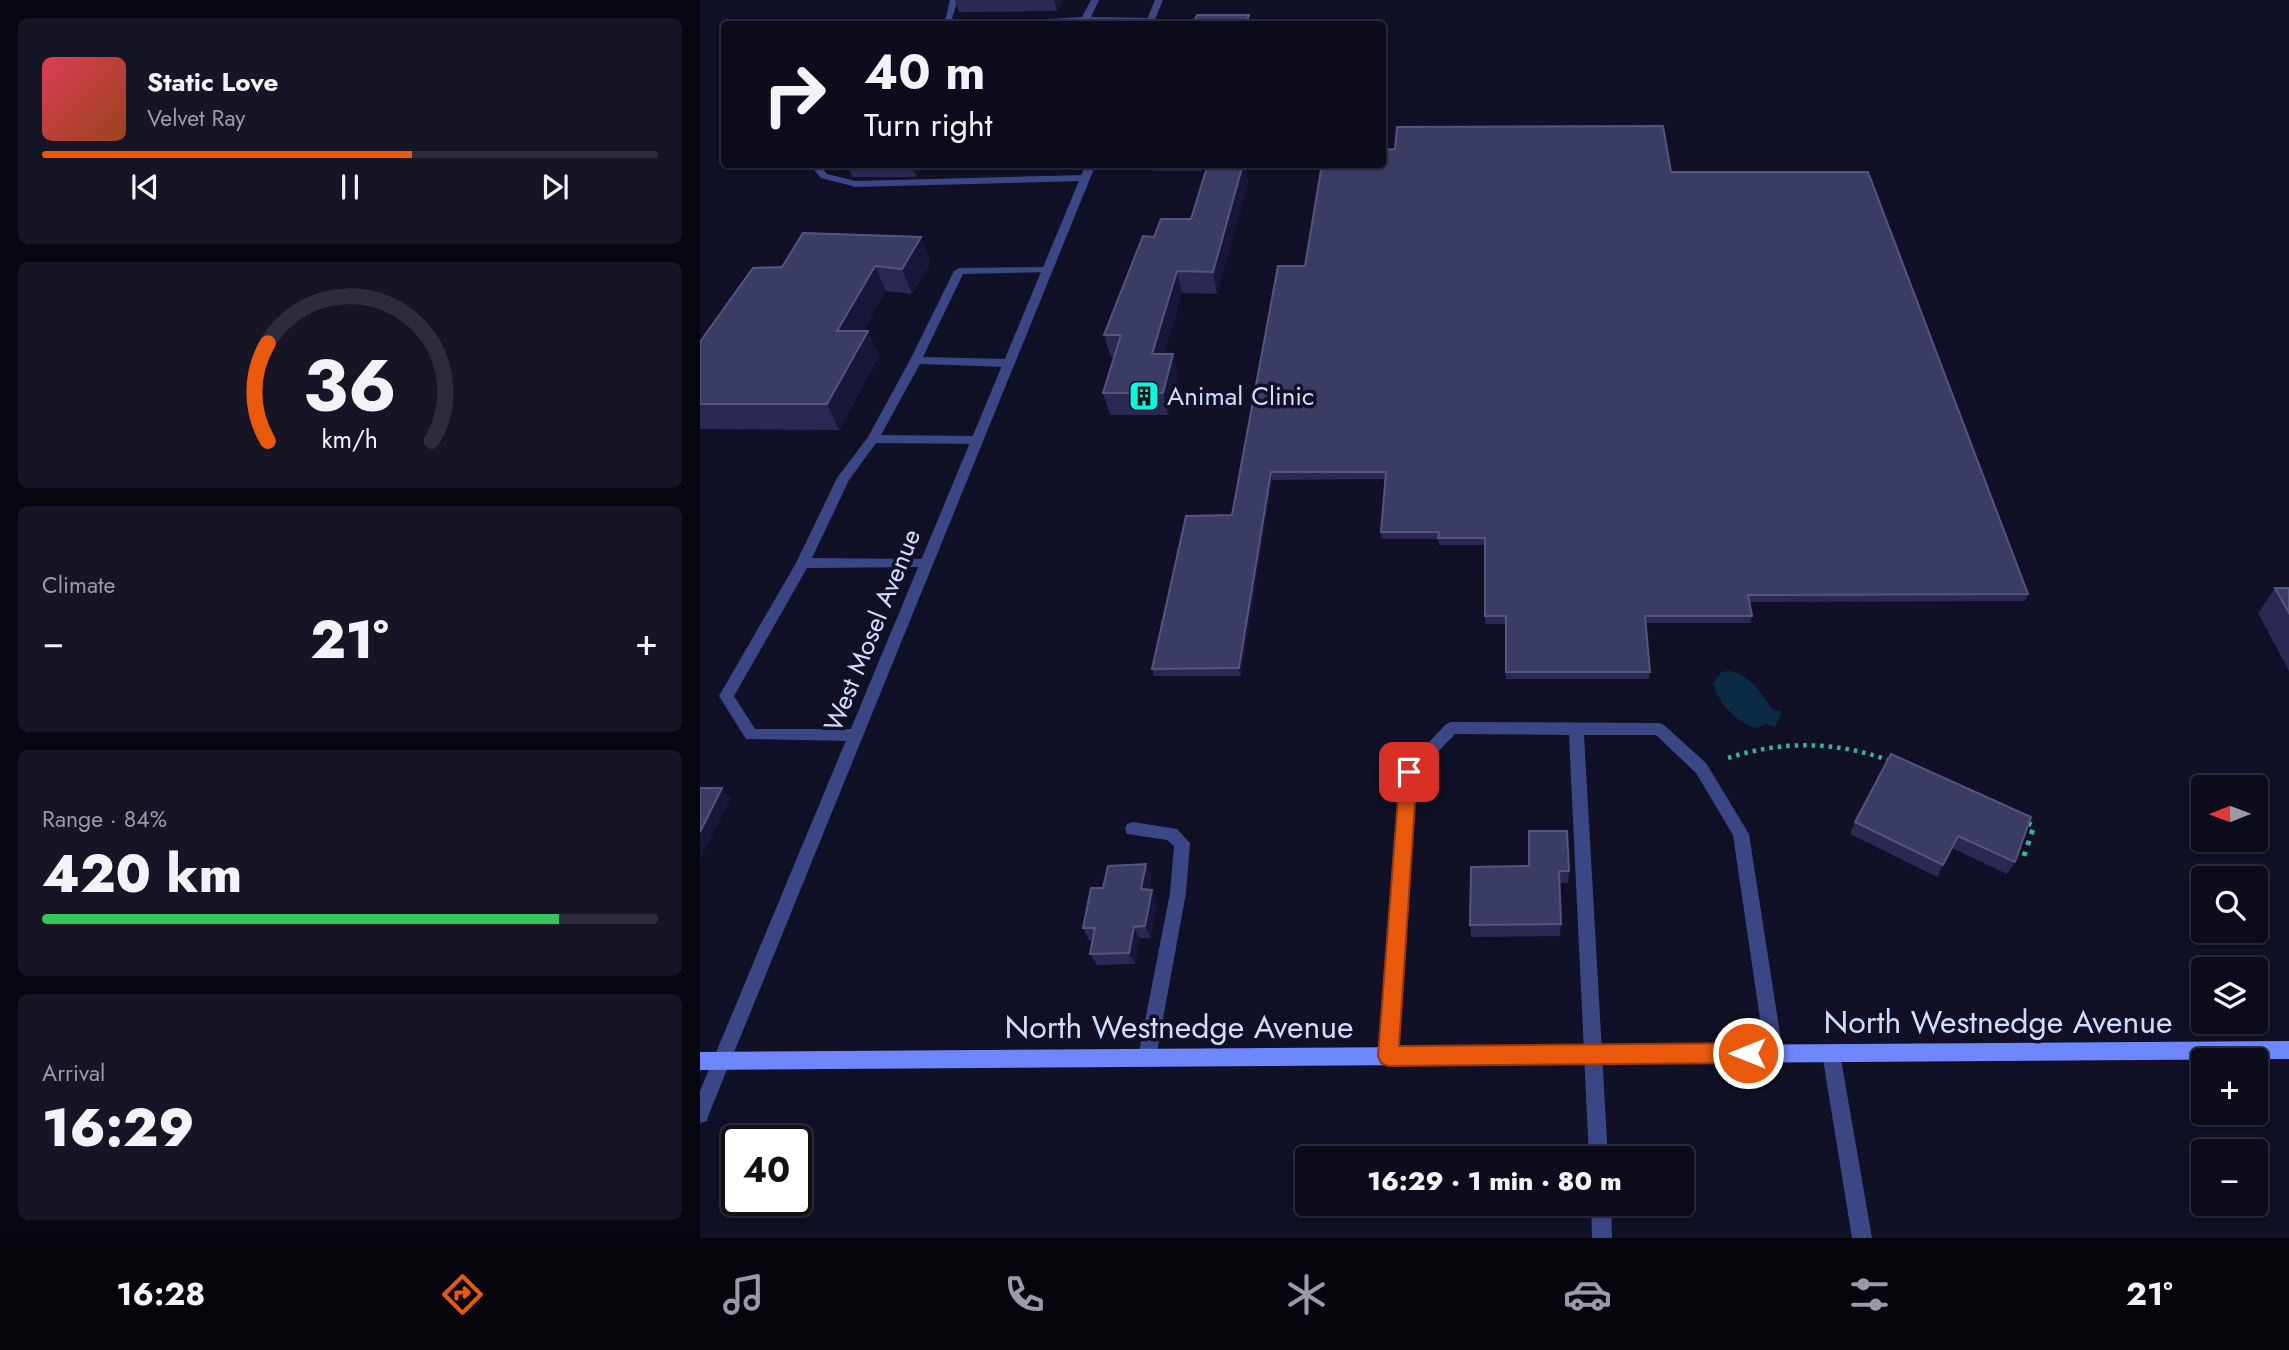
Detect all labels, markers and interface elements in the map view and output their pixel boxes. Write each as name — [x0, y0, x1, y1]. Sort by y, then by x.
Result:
text: 40 m — [864, 37, 986, 107]
icon: right — [749, 49, 840, 140]
text: Static Love — [147, 63, 279, 101]
text: Velvet Ray — [147, 101, 245, 135]
text: Turn right — [864, 102, 993, 148]
icon: previous — [126, 168, 164, 206]
icon: pause — [331, 168, 369, 206]
icon: next — [536, 168, 574, 206]
text: 36 — [303, 333, 397, 438]
place label: Animal Clinic — [1167, 377, 1315, 415]
building icon: Animal Clinic — [1127, 379, 1161, 413]
text: km/h — [322, 421, 378, 457]
street label: West Mosel Avenue — [814, 523, 930, 737]
text: Climate — [42, 568, 115, 602]
text: 21° — [310, 602, 389, 678]
text: − — [42, 614, 64, 669]
text: + — [635, 614, 658, 669]
pin — [1379, 742, 1439, 802]
icon: arrive — [1390, 753, 1428, 791]
north arrow — [2191, 775, 2268, 852]
map controls — [2191, 775, 2268, 1216]
text: Range · 84% — [42, 802, 167, 836]
text: 420 km — [42, 836, 242, 912]
button: search — [2191, 866, 2268, 943]
button: layers — [2191, 957, 2268, 1034]
street label: North Westnedge Avenue — [1823, 999, 2173, 1045]
street label: North Westnedge Avenue — [1004, 1004, 1354, 1050]
position arrow — [1711, 1016, 1785, 1090]
button: + — [2191, 1048, 2268, 1125]
text: Arrival — [42, 1056, 105, 1090]
text: 16:29 — [42, 1090, 194, 1166]
speed limit sign: 40 — [721, 1125, 812, 1216]
button: − — [2191, 1139, 2268, 1216]
text: 16:29 · 1 min · 80 m — [1367, 1162, 1622, 1200]
icon: directions — [438, 1270, 487, 1319]
icon: music — [719, 1270, 768, 1319]
icon: phone — [1000, 1270, 1049, 1319]
icon: climate — [1282, 1270, 1331, 1319]
icon: car — [1563, 1270, 1612, 1319]
icon: filters — [1845, 1270, 1894, 1319]
text: 16:28 — [116, 1271, 205, 1317]
text: 21° — [2126, 1271, 2173, 1317]

